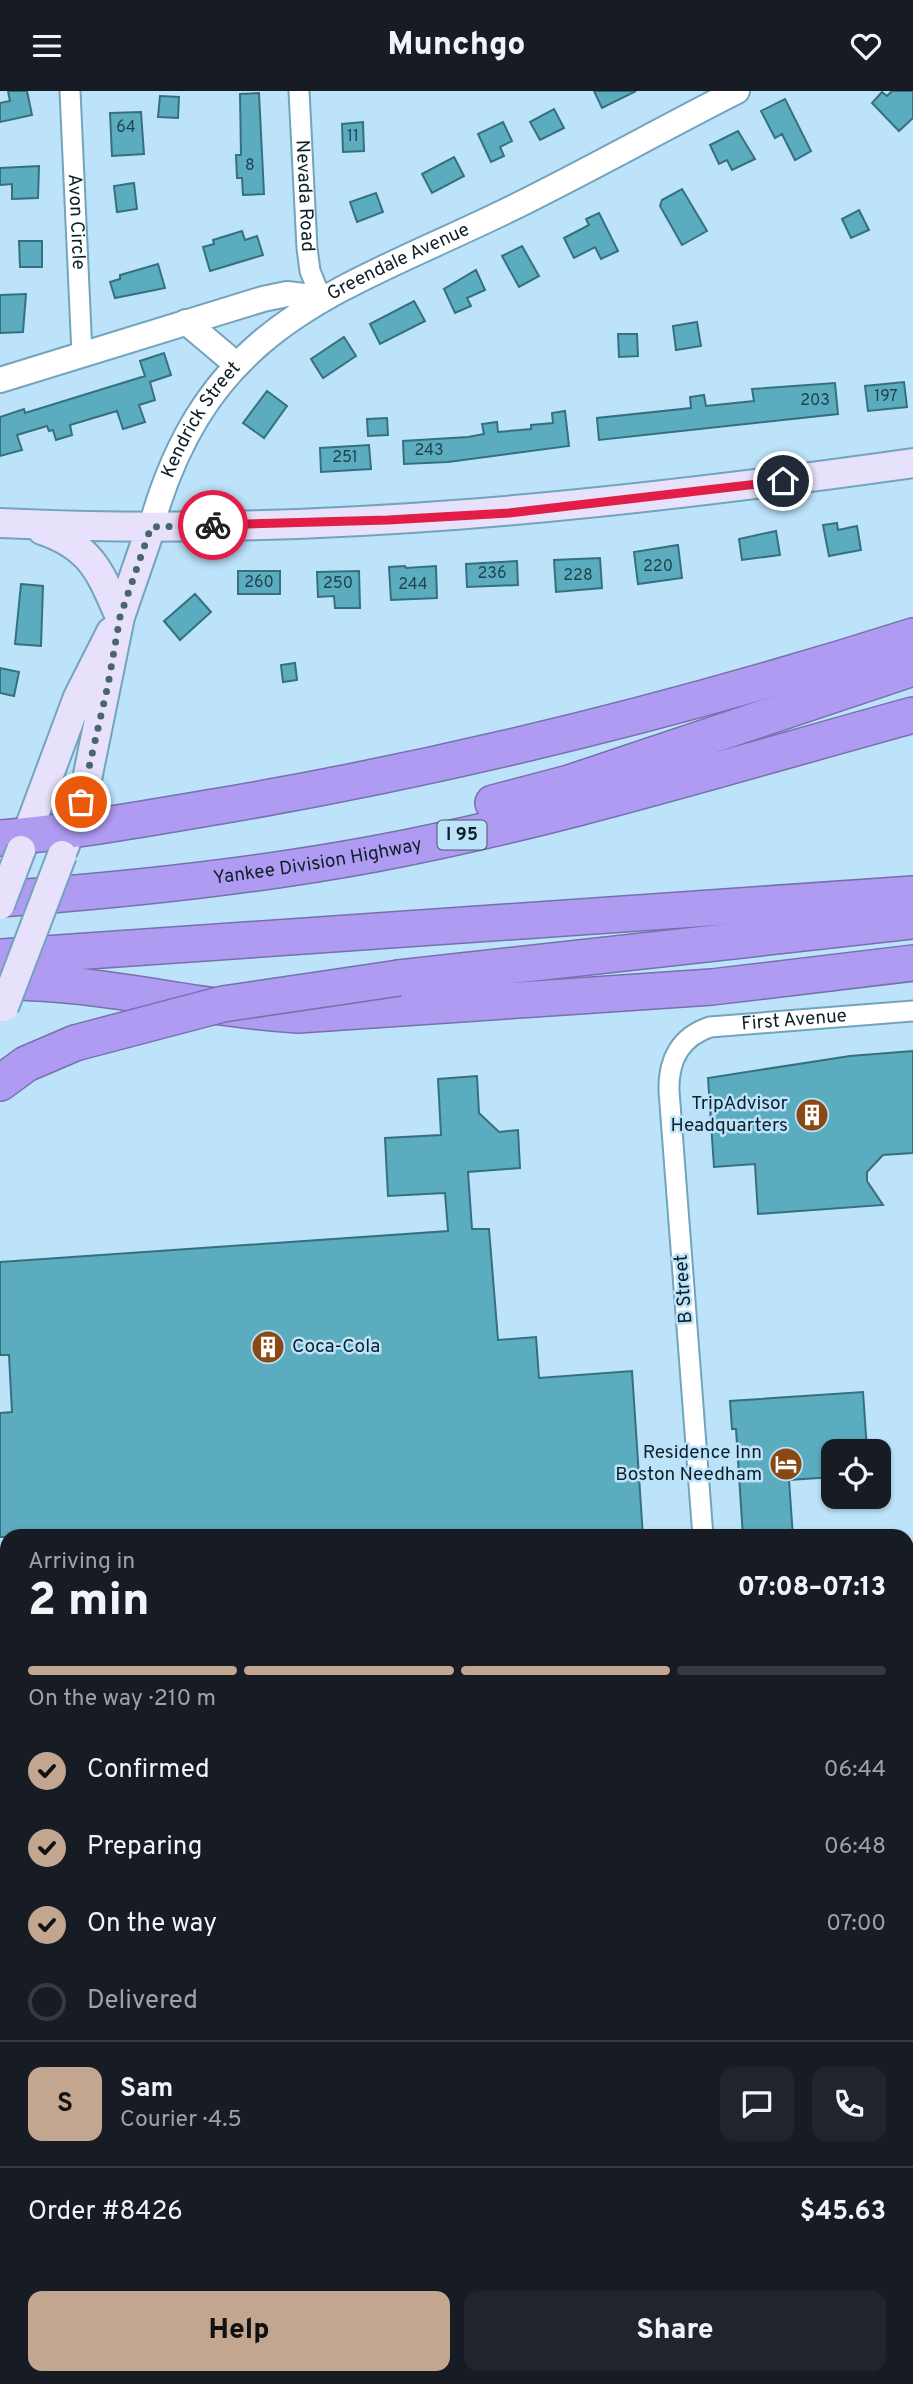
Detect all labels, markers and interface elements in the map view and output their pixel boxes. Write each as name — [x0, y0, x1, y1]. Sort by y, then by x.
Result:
text: Munchgo — [388, 26, 526, 66]
icon: menu — [28, 27, 66, 65]
icon: heart — [847, 27, 885, 65]
house number: 64 — [116, 118, 136, 138]
house number: 11 — [347, 127, 359, 147]
street label: Nevada Road — [290, 139, 319, 252]
house number: 8 — [245, 156, 255, 176]
street label: Avon Circle — [62, 173, 90, 270]
street label: Greendale Avenue — [323, 218, 473, 307]
street label: Kendrick Street — [156, 357, 246, 482]
house number: 197 — [874, 387, 898, 407]
house number: 203 — [800, 391, 830, 411]
house number: 243 — [414, 441, 444, 461]
house number: 251 — [332, 448, 358, 468]
pin — [753, 451, 813, 511]
icon: home — [764, 462, 802, 500]
courier — [178, 490, 248, 560]
icon: bike — [194, 506, 232, 544]
house number: 220 — [643, 557, 673, 577]
house number: 236 — [478, 564, 506, 584]
house number: 228 — [563, 566, 593, 586]
house number: 260 — [244, 573, 274, 593]
house number: 250 — [323, 574, 353, 594]
house number: 244 — [398, 575, 428, 595]
pin — [51, 772, 111, 832]
icon: bag — [62, 783, 100, 821]
road number: I 95 — [438, 821, 486, 849]
street label: Yankee Division Highway — [212, 833, 424, 891]
street label: First Avenue — [740, 1004, 848, 1036]
place label: TripAdvisor Headquarters — [671, 1092, 789, 1138]
building icon: TripAdvisor Headquarters — [793, 1096, 831, 1134]
street label: B Street — [670, 1254, 698, 1324]
building icon: Coca-Cola — [249, 1328, 287, 1366]
place label: Coca-Cola — [292, 1335, 380, 1359]
map controls — [821, 1439, 891, 1509]
button: locate — [821, 1439, 891, 1509]
place label: Residence Inn Boston Needham — [615, 1441, 762, 1487]
hotel icon: Residence Inn Boston Needham — [767, 1445, 805, 1483]
text: Arriving in — [28, 1548, 135, 1577]
text: 07:08–07:13 — [738, 1572, 886, 1605]
text: 2 min — [28, 1573, 150, 1632]
text: On the way · 210 m — [28, 1685, 216, 1714]
icon: check — [28, 1752, 66, 1790]
text: Confirmed — [87, 1754, 210, 1787]
text: 06:44 — [824, 1756, 886, 1785]
icon: check — [28, 1829, 66, 1867]
text: Preparing — [87, 1831, 202, 1864]
text: 06:48 — [824, 1833, 886, 1862]
icon: check — [28, 1906, 66, 1944]
text: On the way — [87, 1908, 217, 1941]
text: 07:00 — [826, 1910, 886, 1939]
text: Delivered — [87, 1985, 198, 2018]
button: chat — [720, 2067, 794, 2141]
button: phone — [812, 2067, 886, 2141]
text: Sam — [120, 2073, 173, 2106]
text: S — [57, 2088, 73, 2121]
text: Courier · 4.5 — [120, 2106, 242, 2135]
text: Order #8426 — [28, 2196, 183, 2229]
text: $45.63 — [800, 2196, 886, 2229]
button: Help — [28, 2291, 450, 2371]
button: Share — [464, 2291, 886, 2371]

